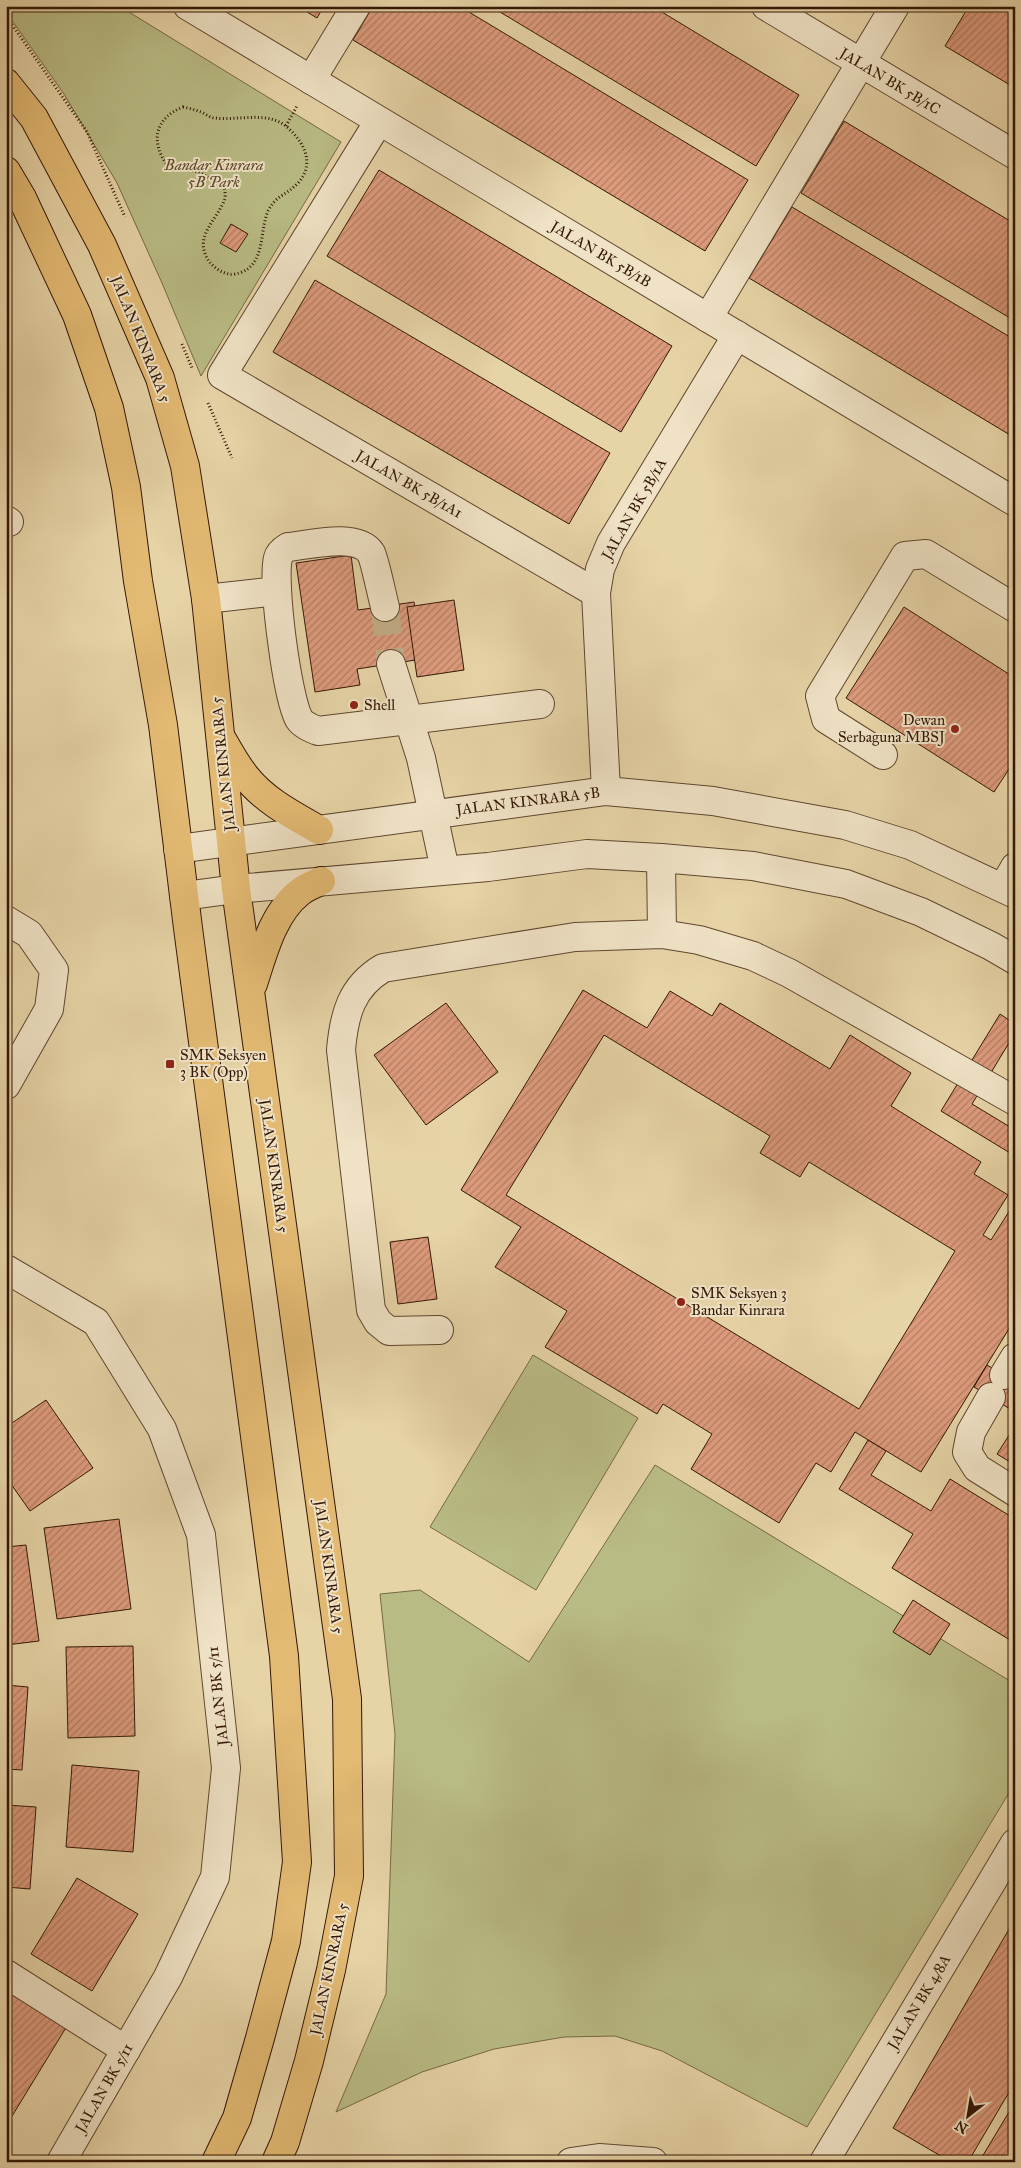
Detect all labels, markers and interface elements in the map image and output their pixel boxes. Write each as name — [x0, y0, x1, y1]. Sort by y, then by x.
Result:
street label: JALAN BK 5B/1C — [834, 43, 944, 119]
park label: Bandar Kinrara 5B Park — [164, 156, 263, 191]
street label: JALAN BK 5B/1B — [545, 216, 655, 292]
street label: JALAN KINRARA 5 — [106, 271, 175, 405]
street label: JALAN BK 5B/1A1 — [350, 445, 466, 523]
street label: JALAN BK 5B/1A — [597, 455, 671, 565]
street label: JALAN KINRARA 5 — [207, 696, 240, 834]
place label: Shell — [364, 696, 396, 714]
marker: Shell — [348, 699, 360, 711]
place label: Dewan Serbaguna MBSJ — [838, 711, 945, 747]
marker: Dewan Serbaguna MBSJ — [949, 723, 961, 735]
street label: JALAN KINRARA 5B — [453, 783, 601, 820]
place label: SMK Seksyen 3 BK (Opp) — [180, 1046, 266, 1082]
marker: SMK Seksyen 3 BK (Opp) — [164, 1058, 176, 1070]
street label: JALAN KINRARA 5 — [254, 1096, 292, 1234]
place label: SMK Seksyen 3 Bandar Kinrara — [691, 1284, 787, 1319]
marker: SMK Seksyen 3 Bandar Kinrara — [675, 1296, 687, 1308]
street label: JALAN KINRARA 5 — [309, 1497, 347, 1635]
street label: JALAN BK 5/11 — [204, 1645, 233, 1749]
street label: JALAN KINRARA 5 — [306, 1901, 353, 2039]
street label: JALAN BK 4/8A — [883, 1951, 955, 2055]
street label: JALAN BK 5/11 — [70, 2040, 138, 2138]
north arrow — [944, 2090, 994, 2140]
text: N — [952, 2116, 971, 2137]

